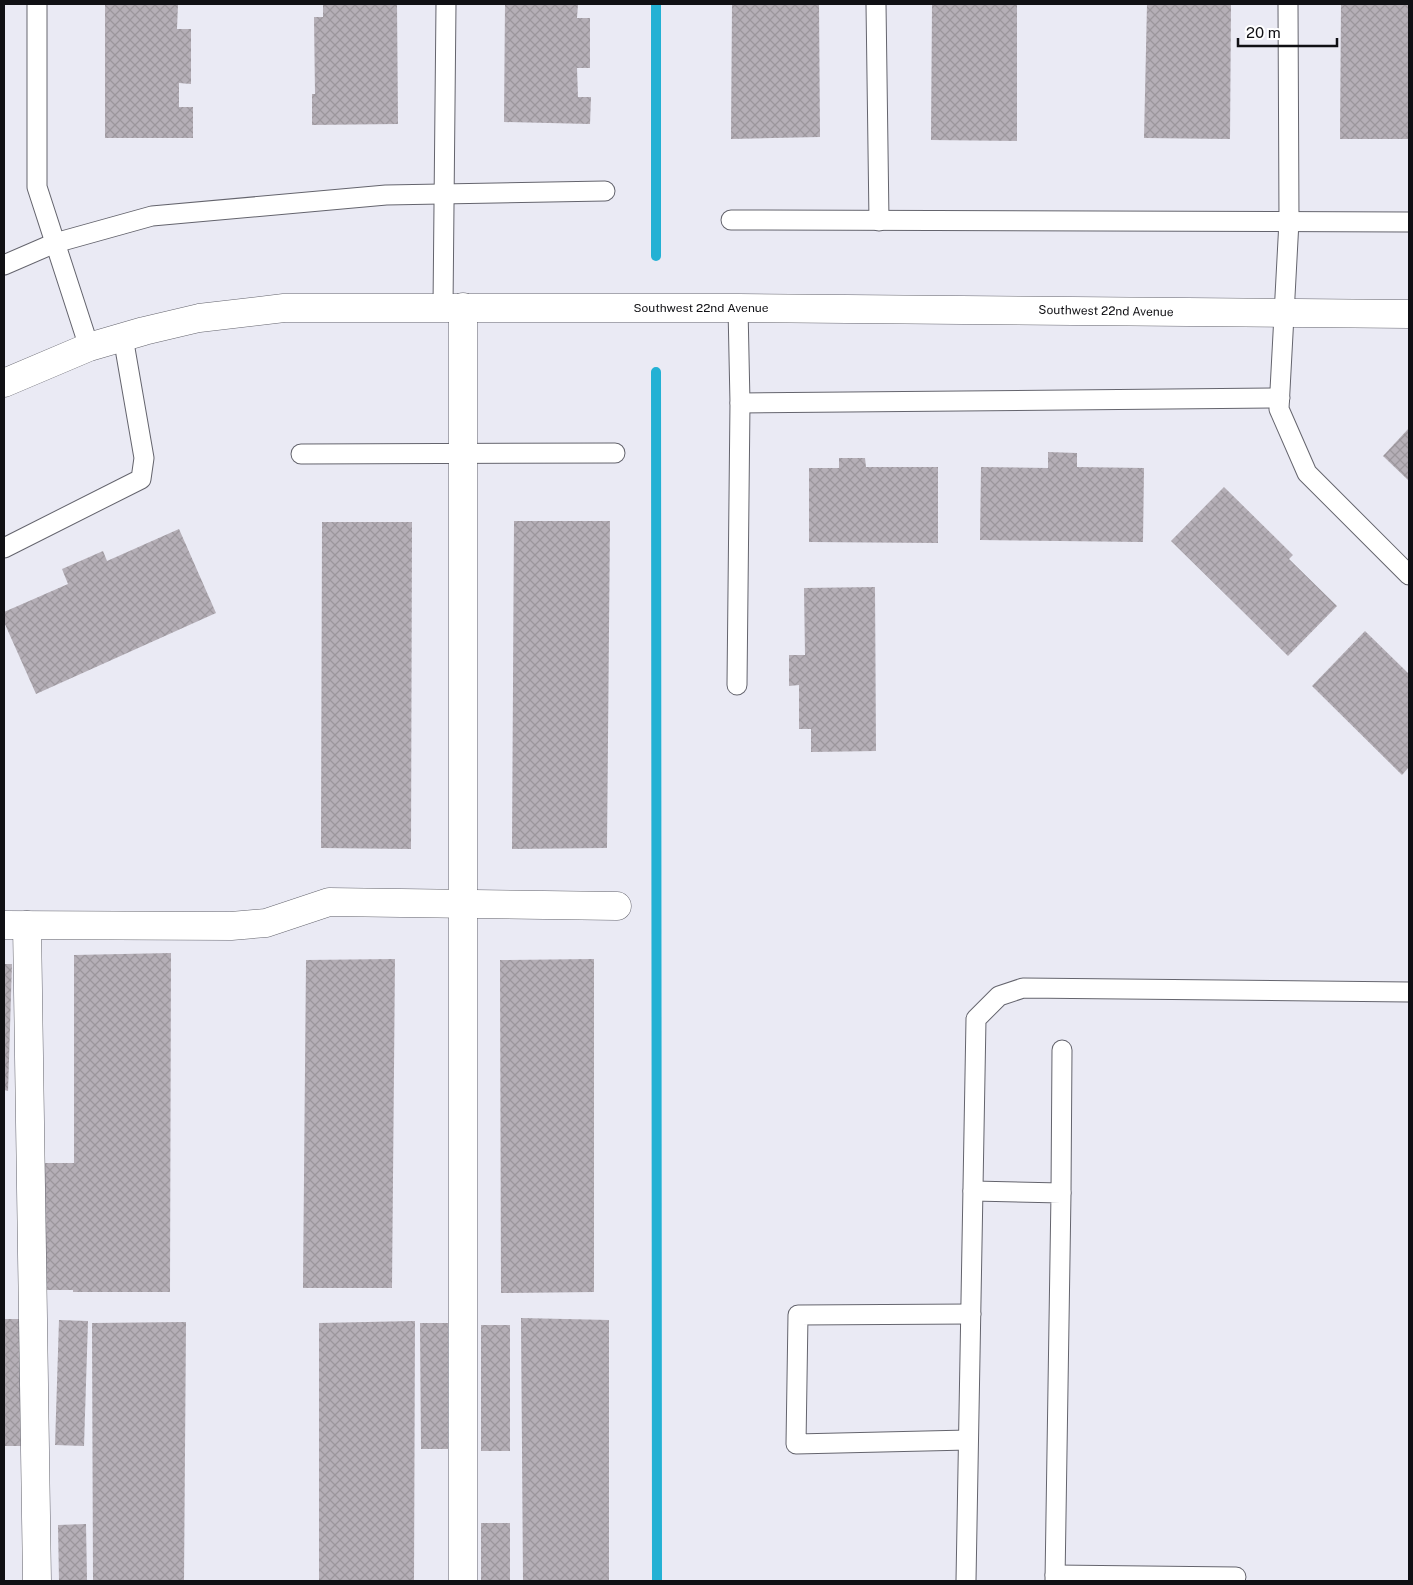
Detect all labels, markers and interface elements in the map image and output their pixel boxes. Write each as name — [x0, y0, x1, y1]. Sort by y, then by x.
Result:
scale bar — [1238, 15, 1337, 47]
text: 20 m — [1246, 24, 1281, 41]
street label: Southwest 22nd Avenue — [633, 301, 769, 315]
street label: Southwest 22nd Avenue — [1038, 303, 1174, 319]

